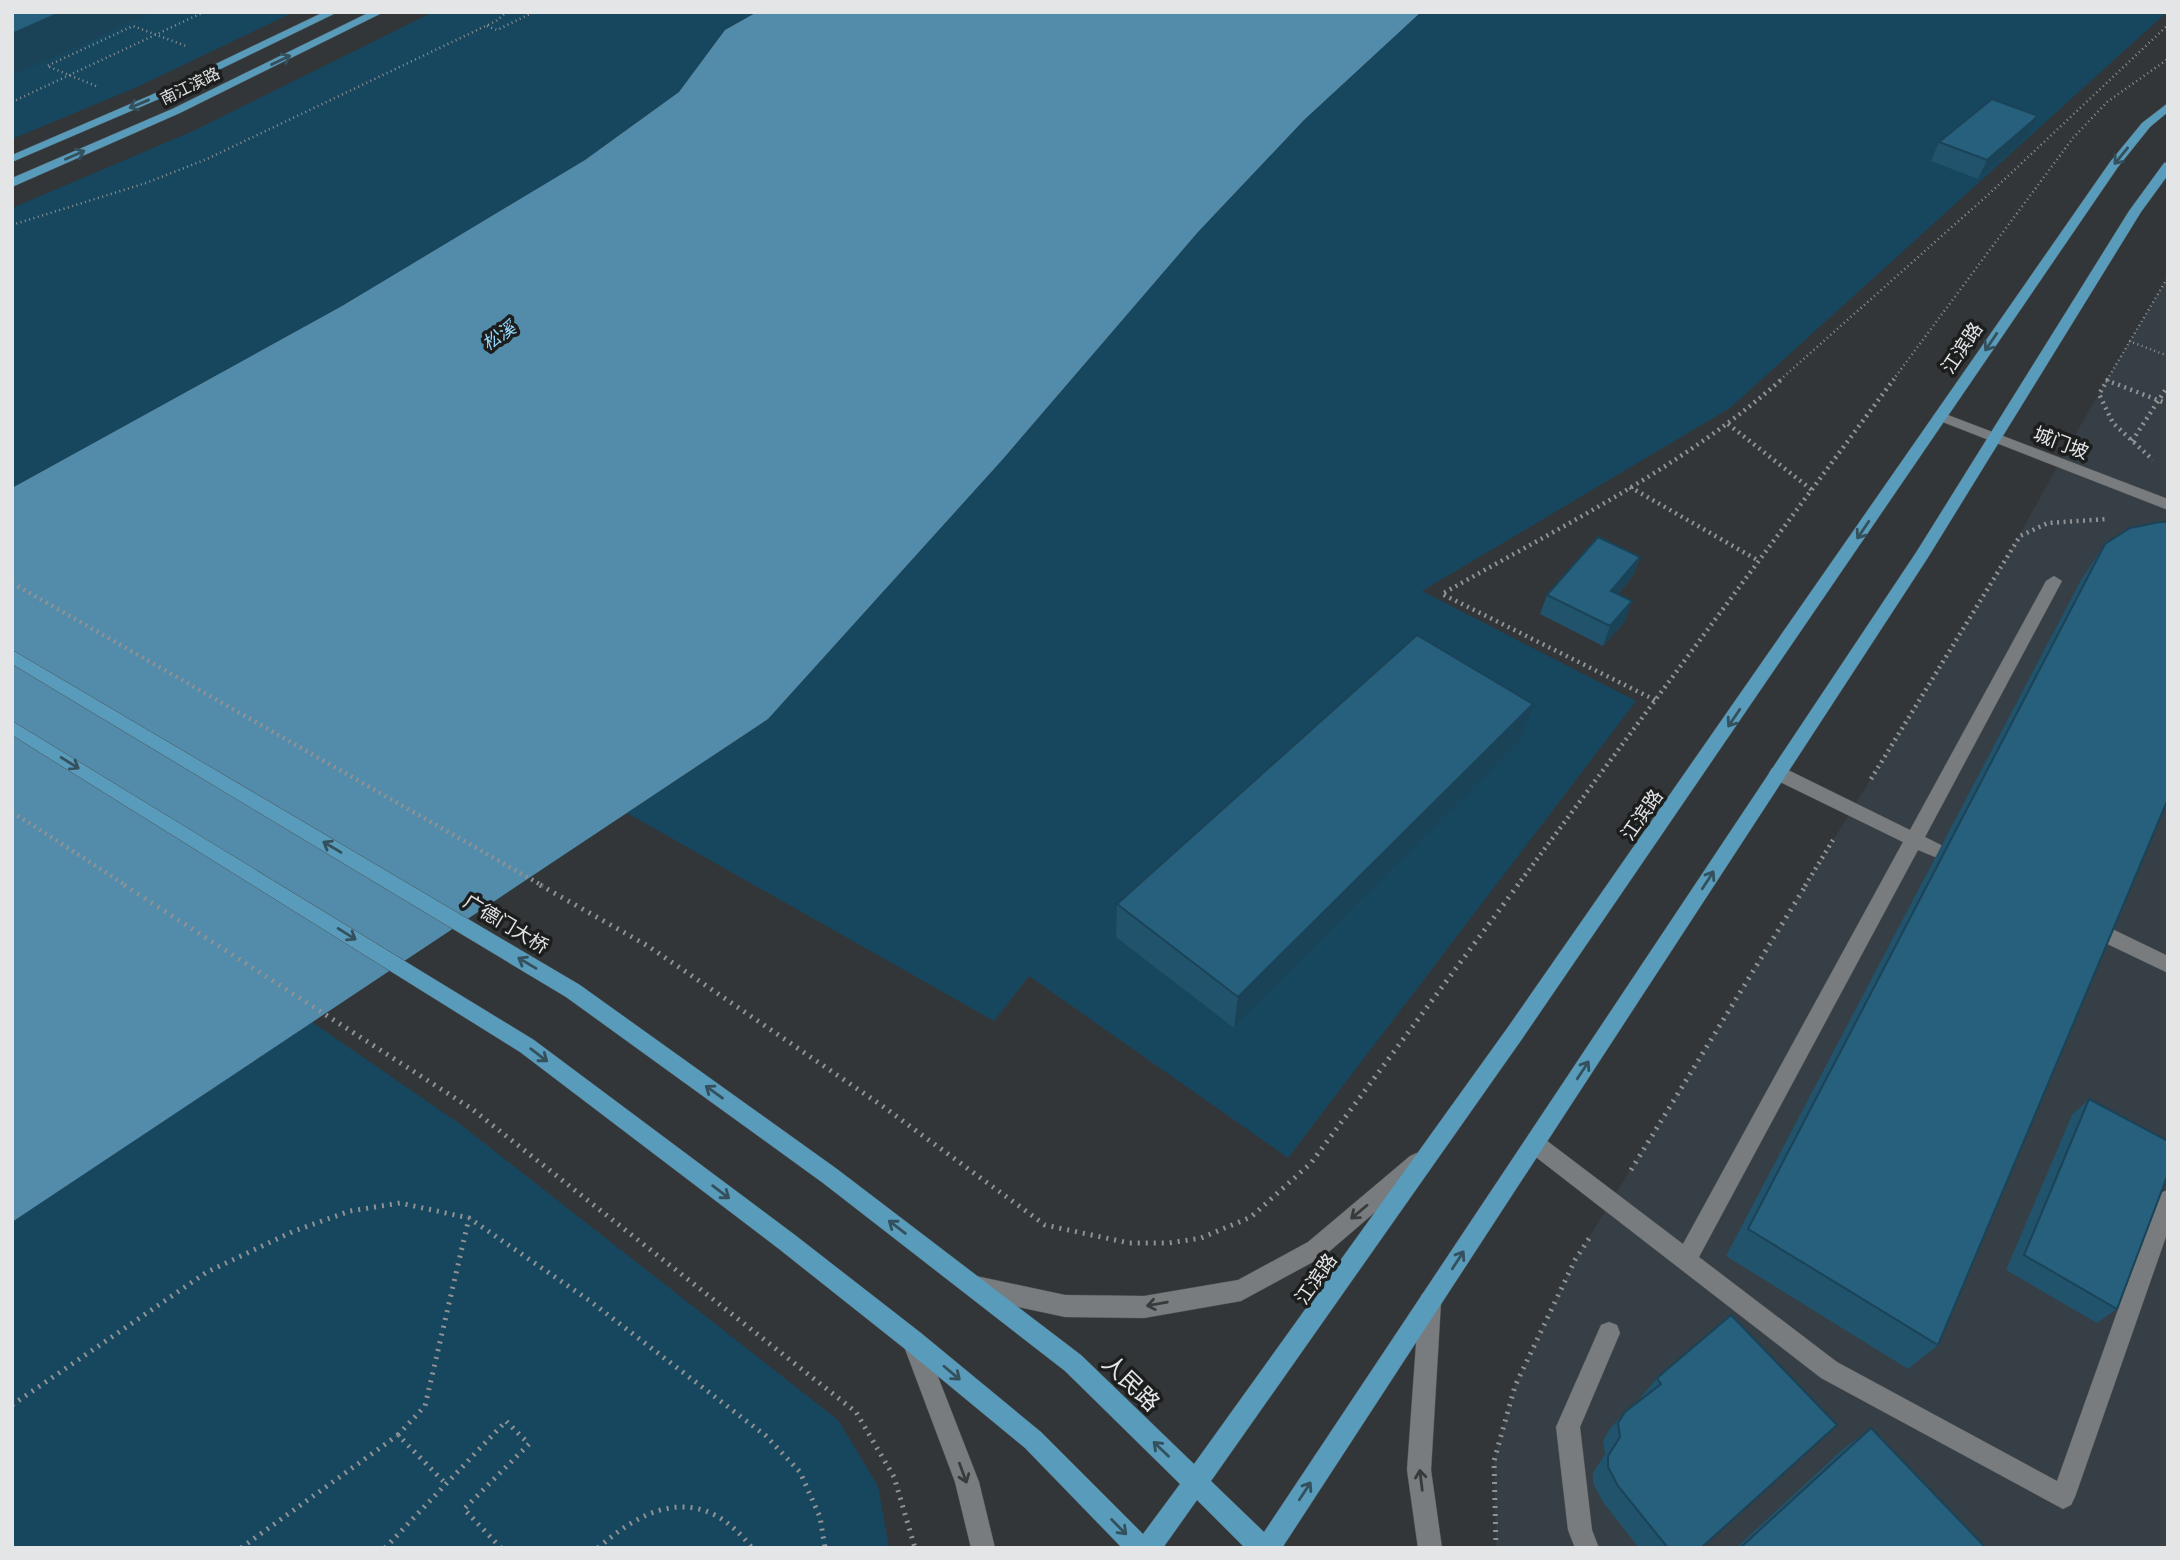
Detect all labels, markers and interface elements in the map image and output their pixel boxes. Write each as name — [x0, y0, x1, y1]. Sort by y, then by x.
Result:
one-way arrow — [270, 52, 291, 66]
street label: 南江滨路 — [157, 63, 223, 109]
one-way arrow — [129, 99, 150, 112]
one-way arrow — [2114, 146, 2129, 164]
one-way arrow — [64, 148, 85, 161]
water label: 松溪 — [477, 315, 522, 356]
street label: 江滨路 — [1936, 317, 1988, 379]
one-way arrow — [1984, 332, 1998, 351]
street label: 城门坡 — [2030, 421, 2092, 465]
one-way arrow — [1856, 520, 1870, 539]
one-way arrow — [1727, 708, 1741, 727]
one-way arrow — [60, 756, 80, 770]
street label: 江滨路 — [1615, 784, 1669, 846]
one-way arrow — [322, 840, 342, 854]
one-way arrow — [1701, 871, 1715, 890]
street label: 广德门大桥 — [459, 889, 553, 959]
one-way arrow — [337, 927, 356, 942]
one-way arrow — [518, 956, 538, 970]
one-way arrow — [530, 1048, 548, 1063]
one-way arrow — [1576, 1061, 1590, 1080]
one-way arrow — [705, 1085, 724, 1100]
one-way arrow — [711, 1185, 730, 1200]
one-way arrow — [1351, 1204, 1369, 1220]
one-way arrow — [889, 1220, 907, 1235]
street label: 江滨路 — [1289, 1248, 1343, 1310]
one-way arrow — [1451, 1251, 1465, 1270]
one-way arrow — [1146, 1298, 1169, 1311]
street label: 人民路 — [1096, 1348, 1166, 1418]
one-way arrow — [943, 1365, 961, 1381]
one-way arrow — [1153, 1440, 1170, 1457]
one-way arrow — [958, 1462, 970, 1484]
one-way arrow — [1414, 1469, 1427, 1492]
one-way arrow — [1298, 1481, 1312, 1501]
one-way arrow — [1111, 1519, 1128, 1536]

